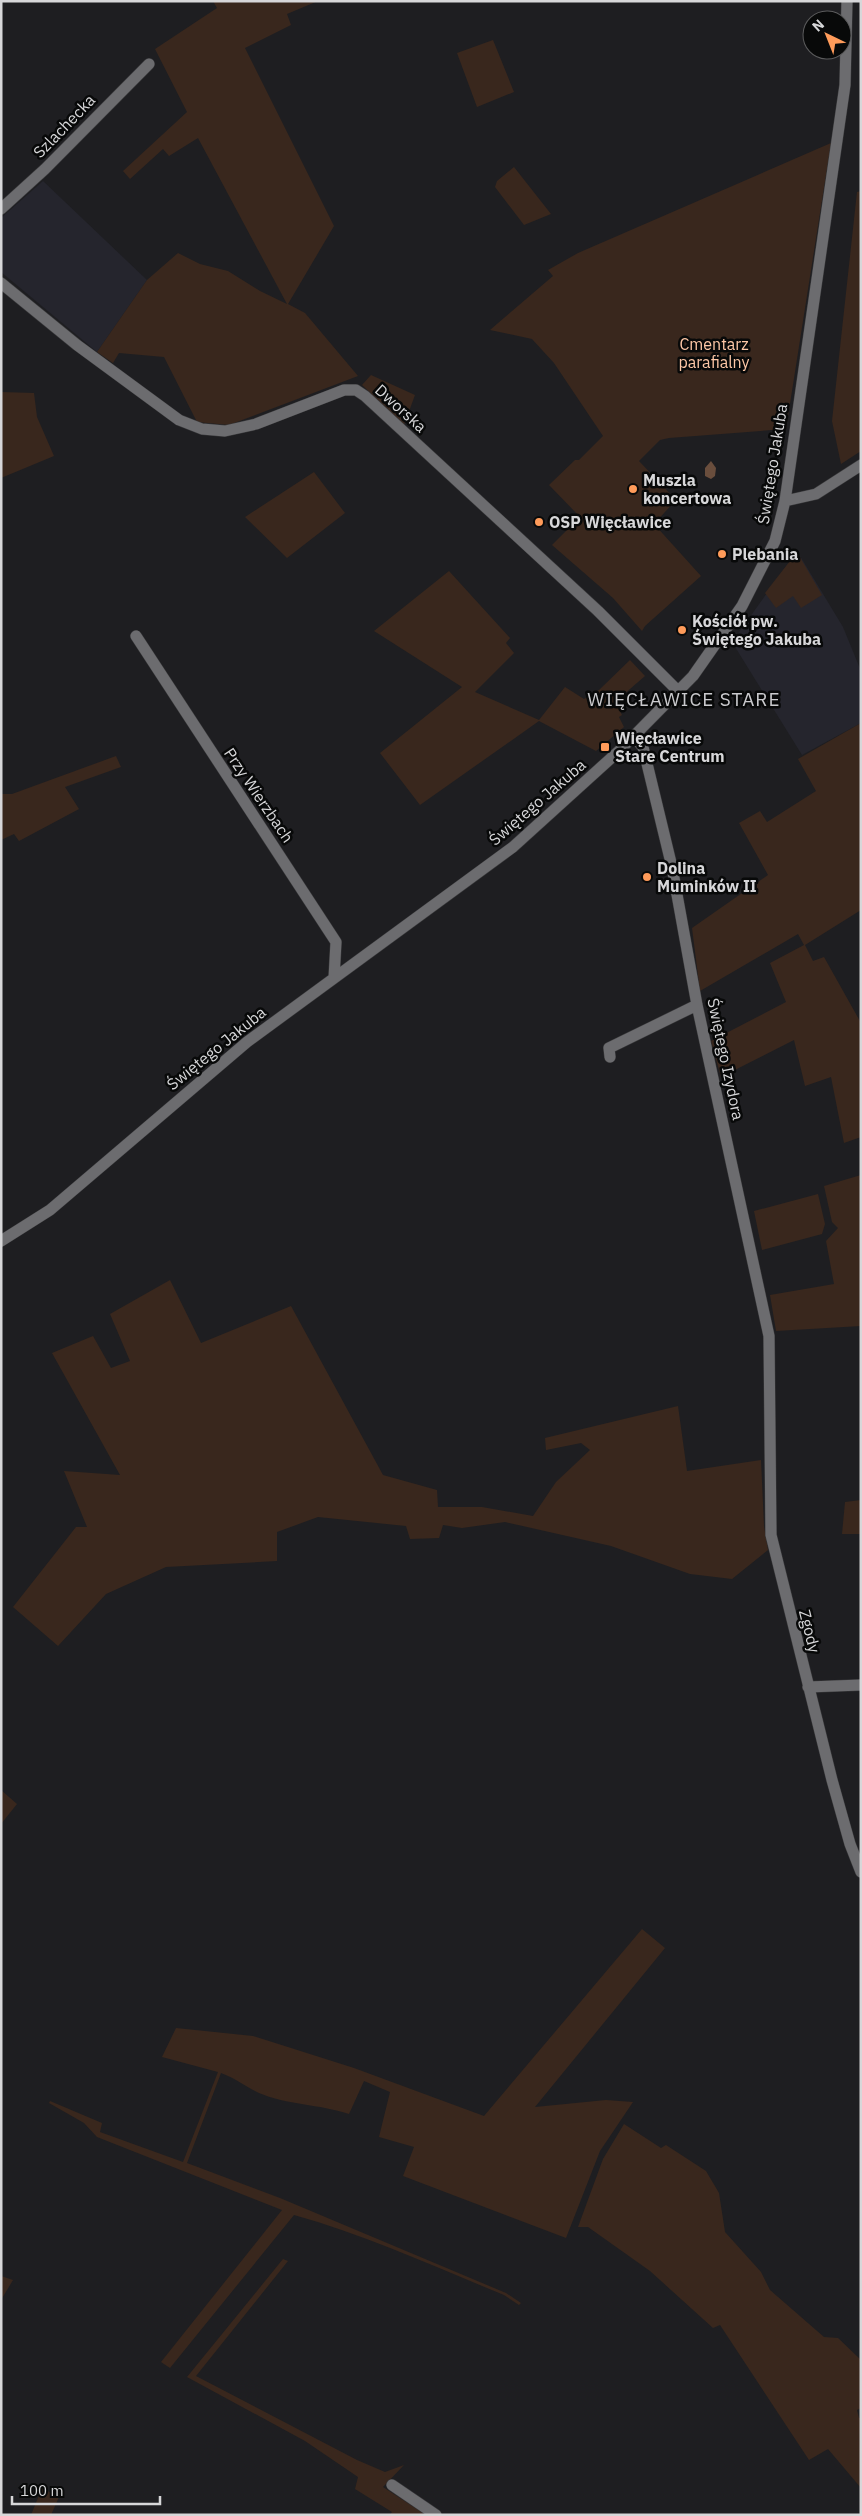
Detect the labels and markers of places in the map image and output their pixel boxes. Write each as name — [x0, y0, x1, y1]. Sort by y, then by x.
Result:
place label: Muszla koncertowa — [643, 470, 731, 508]
marker: Muszla koncertowa — [627, 483, 639, 495]
place label: OSP Więcławice — [549, 512, 671, 532]
marker: OSP Więcławice — [533, 516, 545, 528]
place label: Plebania — [732, 544, 798, 564]
marker: Plebania — [716, 548, 728, 560]
place label: Kościół pw. Świętego Jakuba — [692, 611, 821, 649]
marker: Kościół pw. Świętego Jakuba — [676, 624, 688, 636]
place label: Więcławice Stare Centrum — [615, 728, 725, 766]
marker: Więcławice Stare Centrum — [599, 741, 611, 753]
place label: Dolina Muminków II — [657, 858, 757, 896]
marker: Dolina Muminków II — [641, 871, 653, 883]

